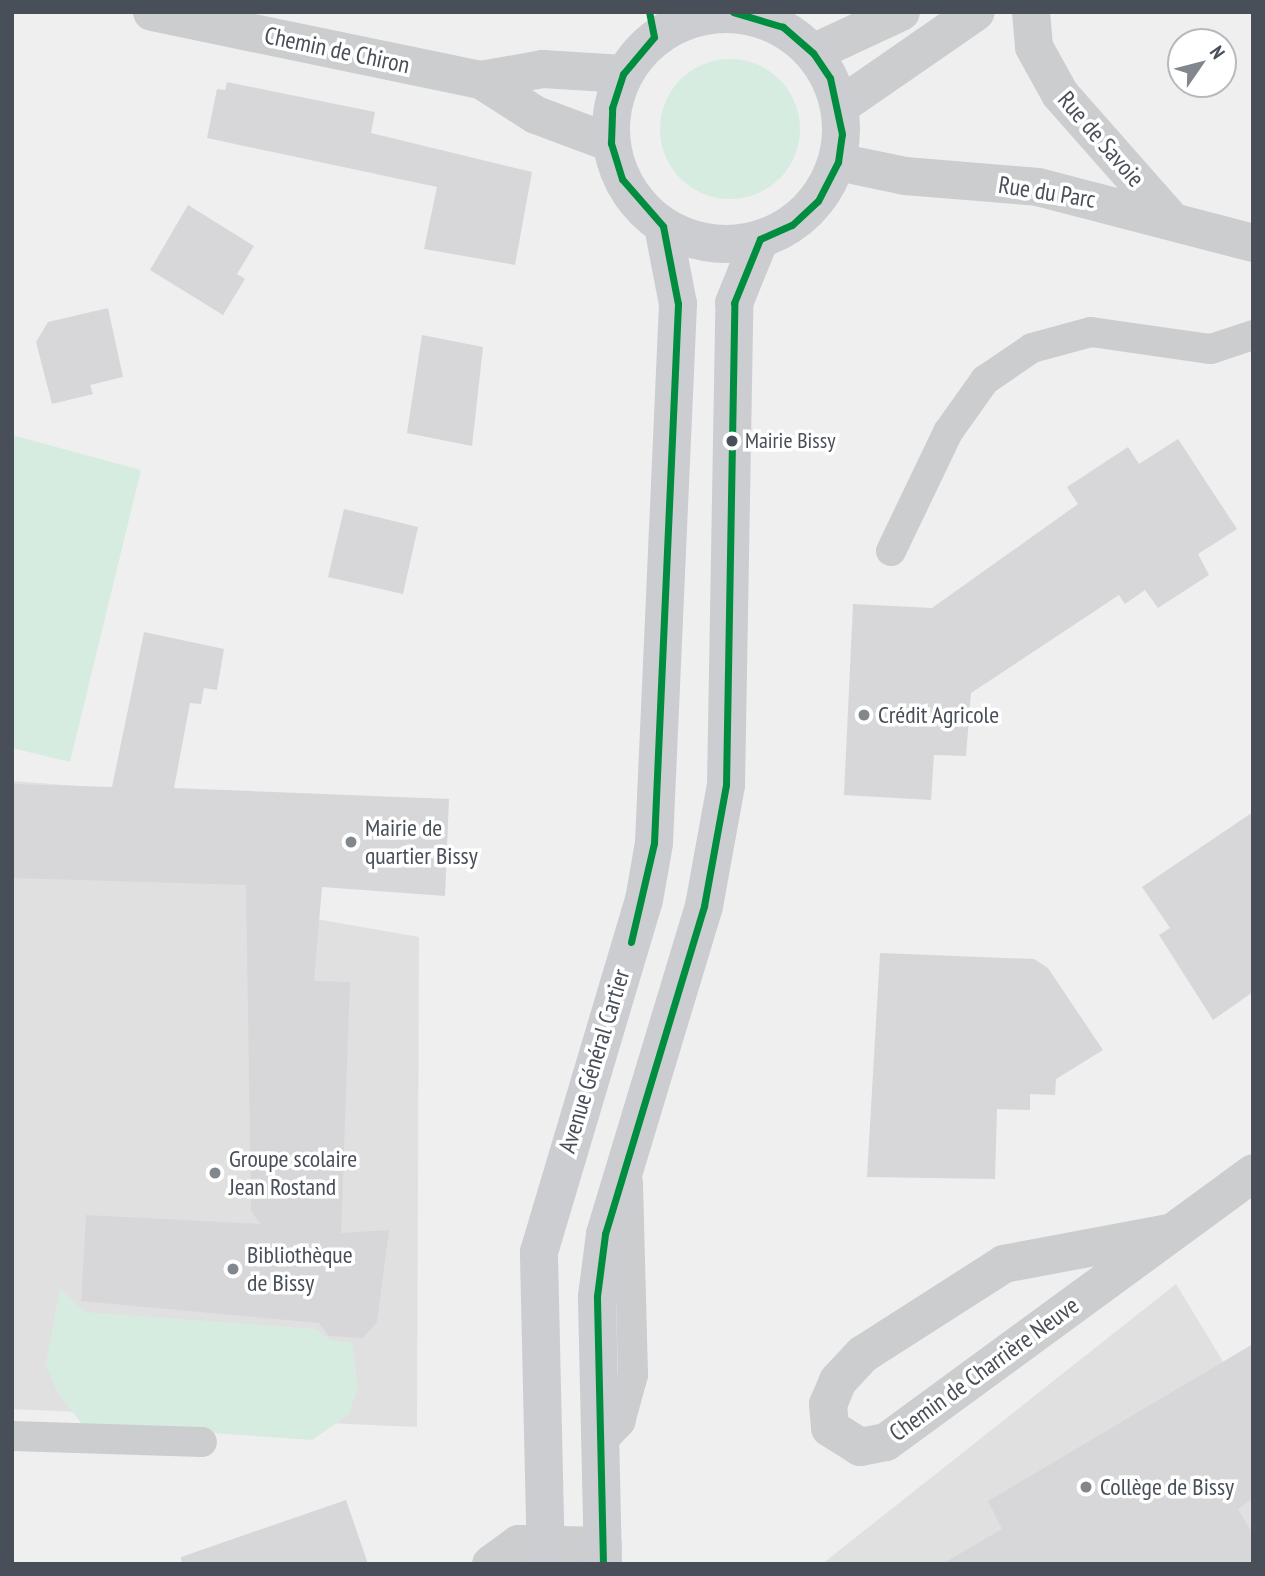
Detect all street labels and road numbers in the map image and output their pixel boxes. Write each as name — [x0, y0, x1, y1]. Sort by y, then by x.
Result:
street label: Chemin de Chiron — [262, 21, 412, 79]
street label: Rue de Savoie — [1052, 85, 1150, 193]
street label: Rue du Parc — [996, 170, 1098, 214]
street label: Avenue Général Cartier — [552, 966, 636, 1156]
street label: Chemin de Charrière Neuve — [884, 1291, 1084, 1447]

